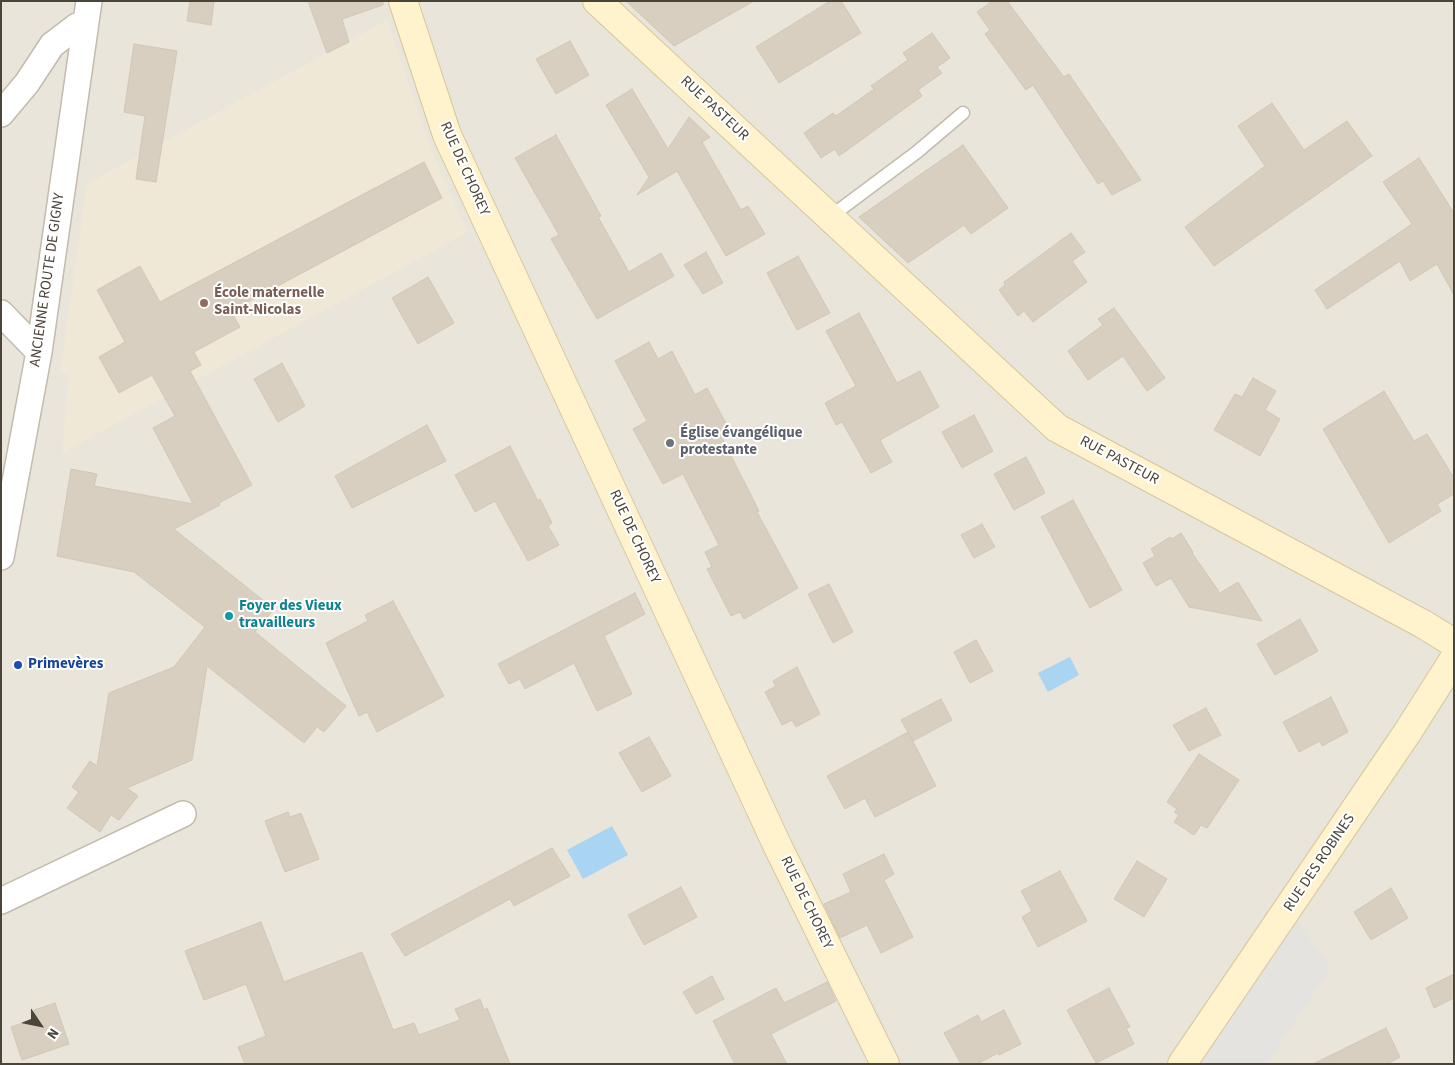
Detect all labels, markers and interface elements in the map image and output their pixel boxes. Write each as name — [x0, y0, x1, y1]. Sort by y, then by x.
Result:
street label: RUE PASTEUR — [676, 73, 752, 145]
street label: RUE DE CHOREY — [435, 119, 493, 219]
street label: ANCIENNE ROUTE DE GIGNY — [27, 192, 69, 368]
place label: École maternelle Saint-Nicolas — [214, 285, 324, 320]
marker: École maternelle Saint-Nicolas — [198, 297, 210, 309]
place label: Église évangélique protestante — [680, 425, 803, 460]
street label: RUE PASTEUR — [1076, 433, 1162, 489]
marker: Église évangélique protestante — [664, 437, 676, 449]
street label: RUE DE CHOREY — [604, 487, 664, 587]
place label: Foyer des Vieux travailleurs — [239, 598, 342, 633]
marker: Foyer des Vieux travailleurs — [223, 610, 235, 622]
place label: Primevères — [28, 656, 103, 674]
marker: Primevères — [12, 659, 24, 671]
street label: RUE DES ROBINES — [1281, 811, 1359, 915]
street label: RUE DE CHOREY — [776, 854, 836, 952]
north arrow — [15, 1000, 65, 1050]
text: N — [42, 1024, 63, 1043]

